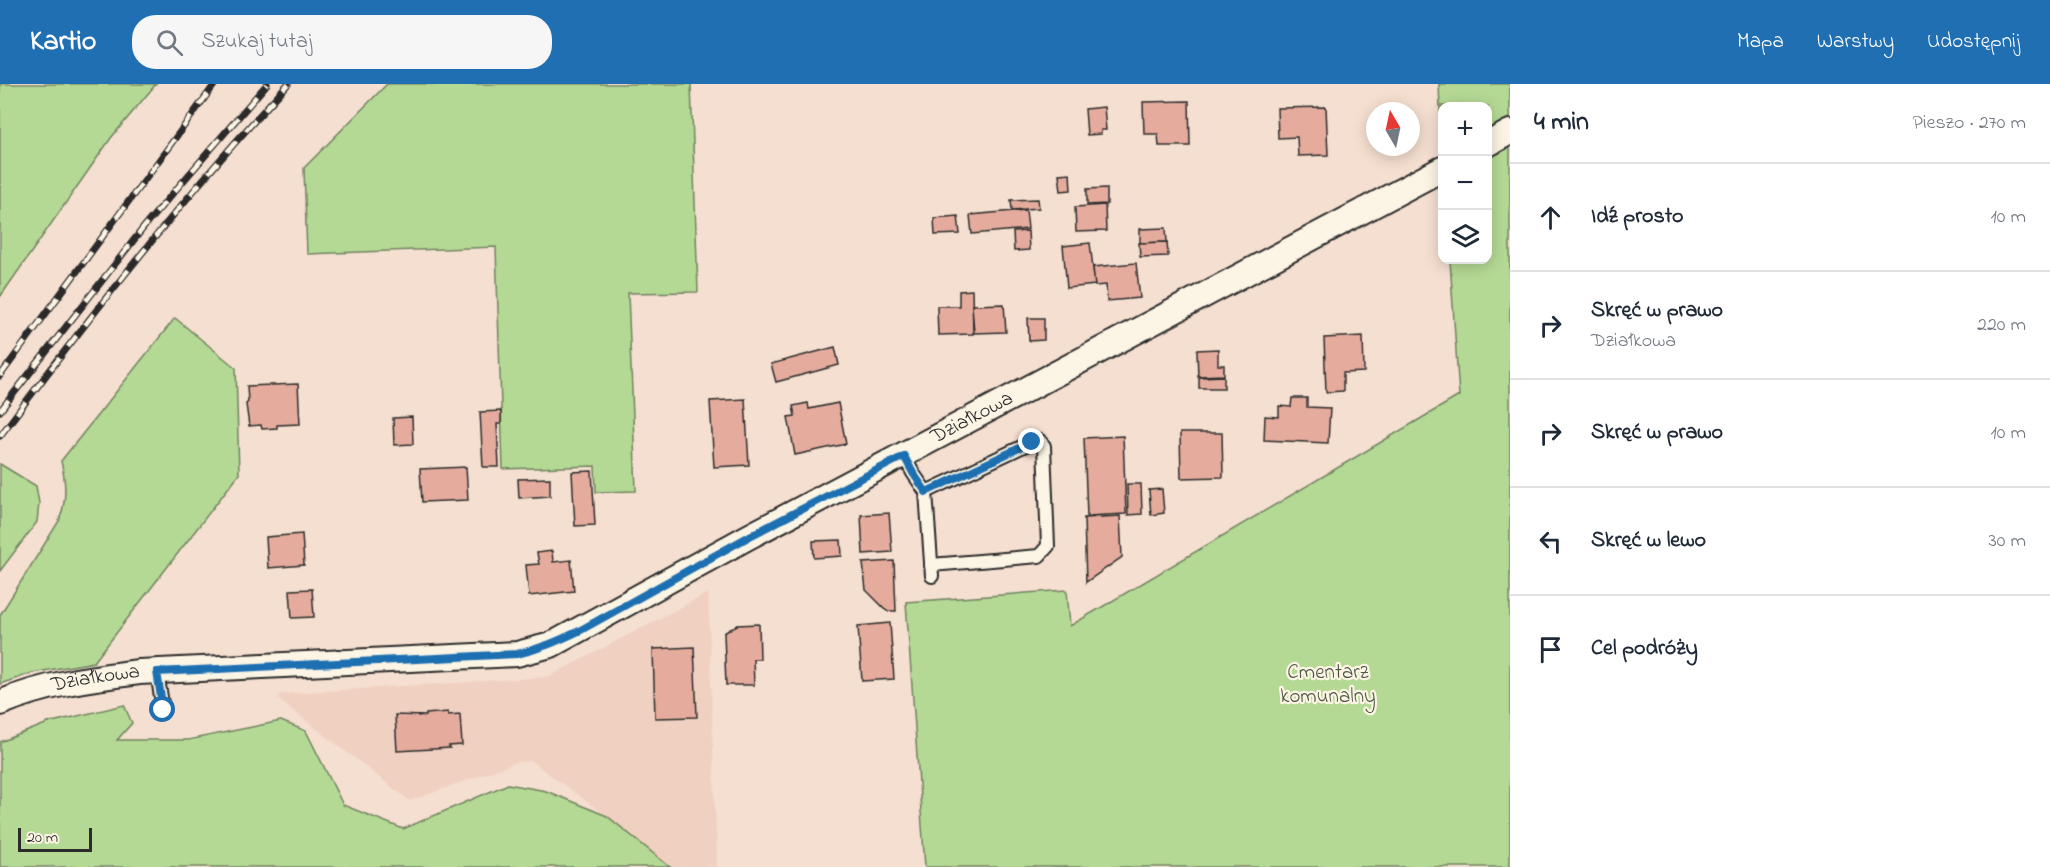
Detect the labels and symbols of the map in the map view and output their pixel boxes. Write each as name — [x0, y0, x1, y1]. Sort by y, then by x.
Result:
north arrow — [1366, 102, 1420, 156]
street label: Działkowa — [925, 384, 1019, 453]
route end — [1018, 428, 1044, 454]
street label: Działkowa — [47, 657, 142, 701]
park label: Cmentarz komunalny — [1280, 658, 1376, 714]
route start — [149, 696, 175, 722]
scale bar — [18, 825, 92, 852]

